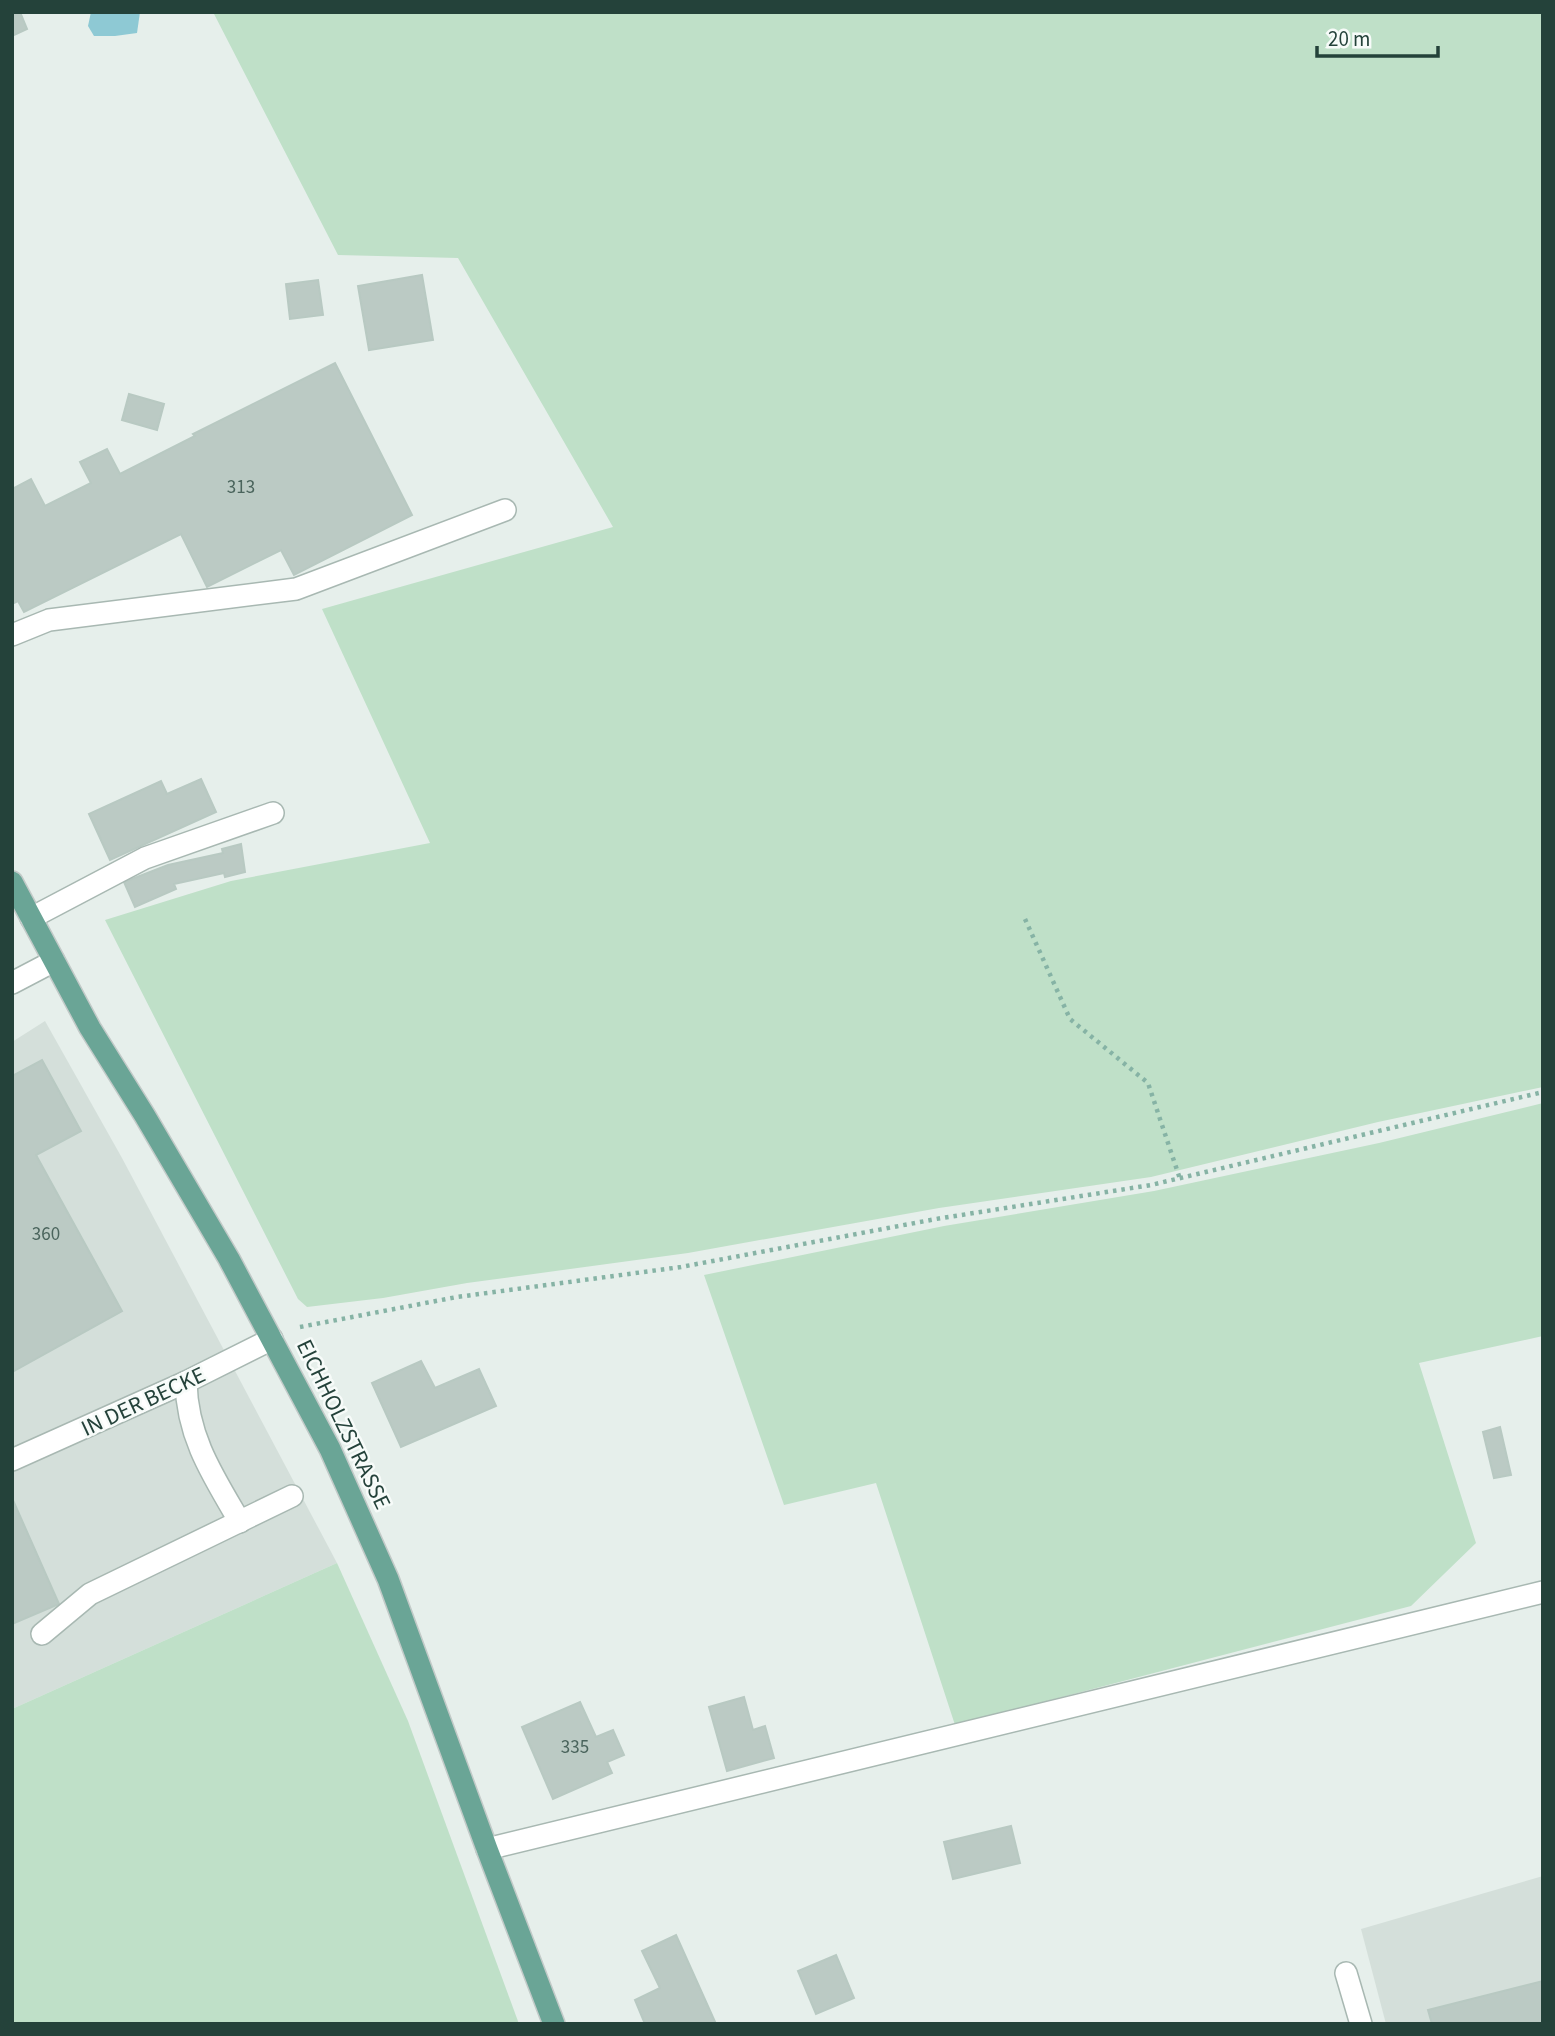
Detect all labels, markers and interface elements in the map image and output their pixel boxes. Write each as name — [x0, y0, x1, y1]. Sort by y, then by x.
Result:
scale bar — [1317, 14, 1438, 58]
text: 20 m — [1328, 24, 1370, 54]
house number: 313 — [227, 474, 255, 501]
house number: 360 — [32, 1221, 60, 1248]
street label: EICHHOLZSTRASSE — [288, 1334, 399, 1515]
street label: IN DER BECKE — [76, 1358, 211, 1445]
house number: 335 — [561, 1734, 589, 1761]

